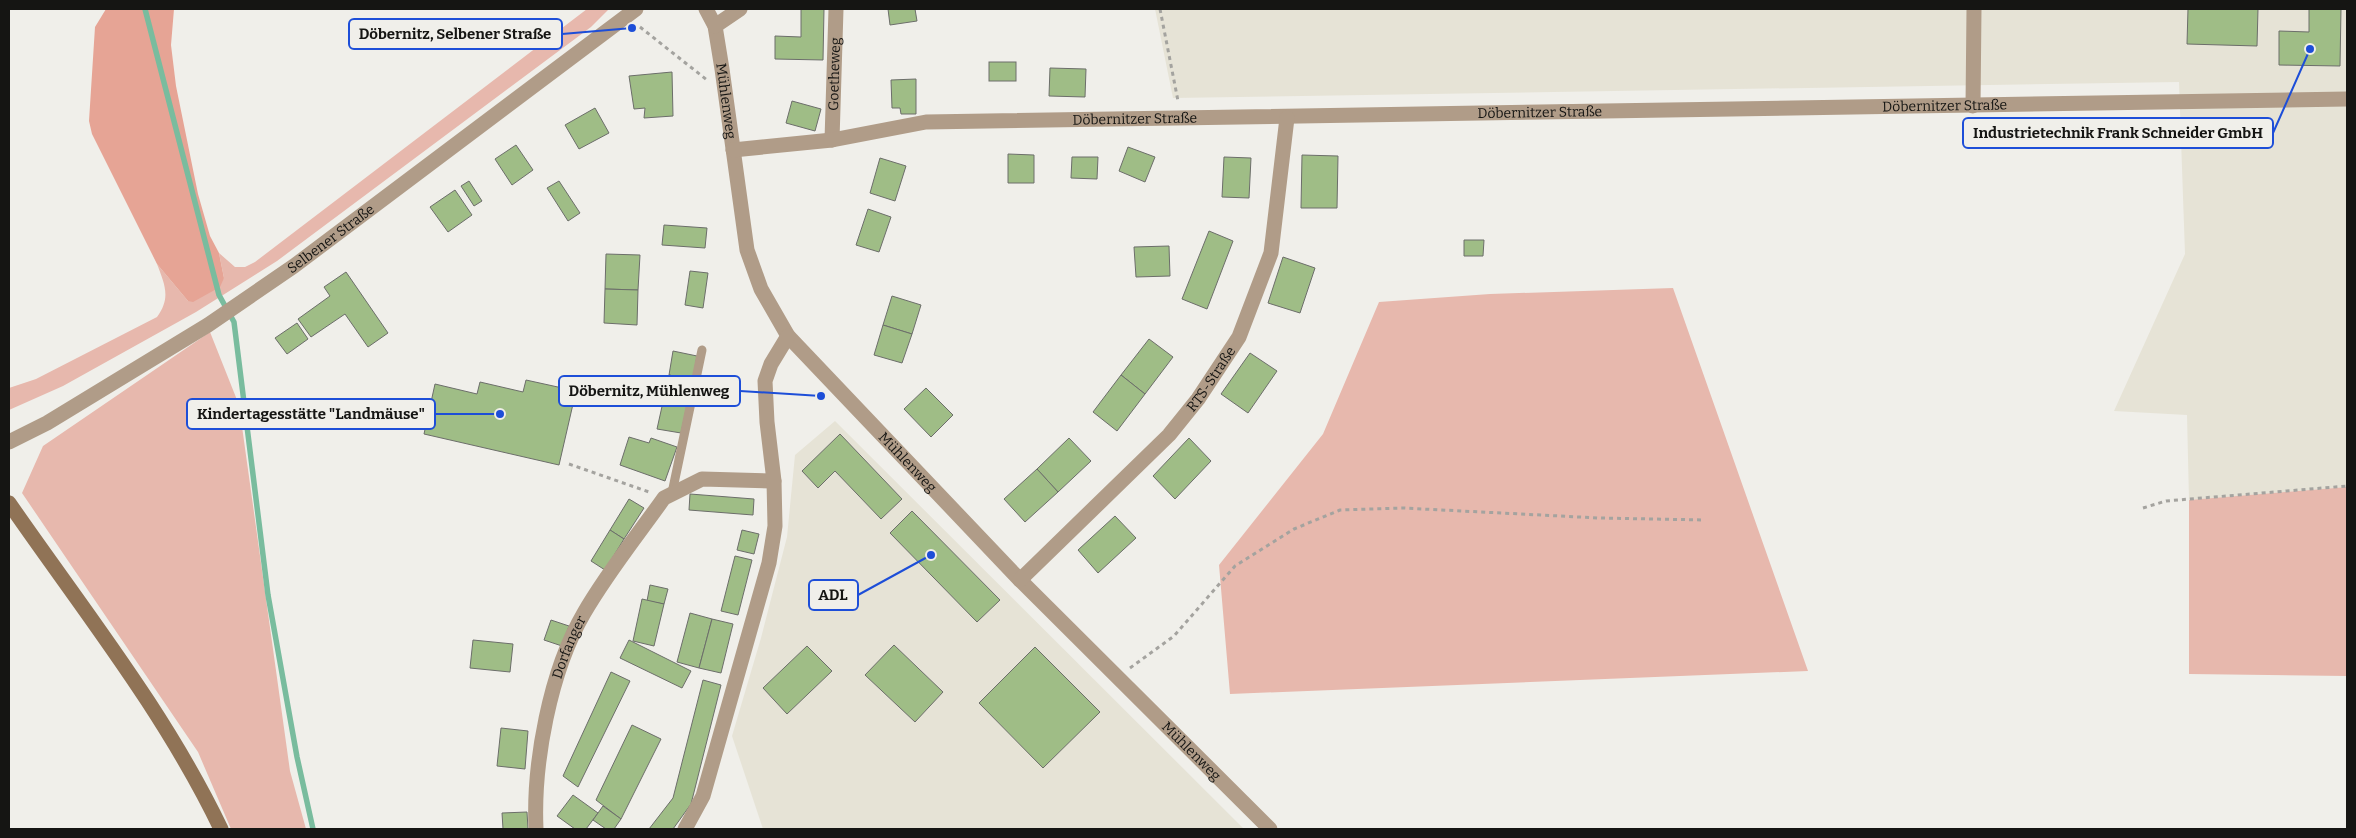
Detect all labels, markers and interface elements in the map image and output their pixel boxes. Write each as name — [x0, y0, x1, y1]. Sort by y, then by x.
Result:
callout: Döbernitz, Selbener Straße — [349, 19, 562, 49]
text: Döbernitz, Selbener Straße — [359, 25, 551, 43]
street label: Goetheweg — [825, 37, 844, 111]
street label: Mühlenweg — [712, 62, 740, 140]
street label: Döbernitzer Straße — [1882, 97, 2007, 116]
street label: Döbernitzer Straße — [1477, 103, 1602, 122]
street label: Döbernitzer Straße — [1072, 110, 1197, 129]
callout: Industrietechnik Frank Schneider GmbH — [1963, 118, 2273, 148]
text: Industrietechnik Frank Schneider GmbH — [1973, 124, 2263, 142]
street label: Selbener Straße — [284, 201, 378, 277]
street label: RTS-Straße — [1183, 343, 1239, 415]
callout: Döbernitz, Mühlenweg — [559, 376, 740, 406]
text: Döbernitz, Mühlenweg — [569, 382, 730, 400]
callout: Kindertagesstätte "Landmäuse" — [187, 399, 435, 429]
text: Kindertagesstätte "Landmäuse" — [197, 405, 425, 423]
street label: Mühlenweg — [875, 429, 940, 496]
callout: ADL — [809, 580, 858, 610]
text: ADL — [818, 586, 848, 604]
street label: Dorfanger — [549, 613, 590, 681]
street label: Mühlenweg — [1158, 718, 1224, 784]

